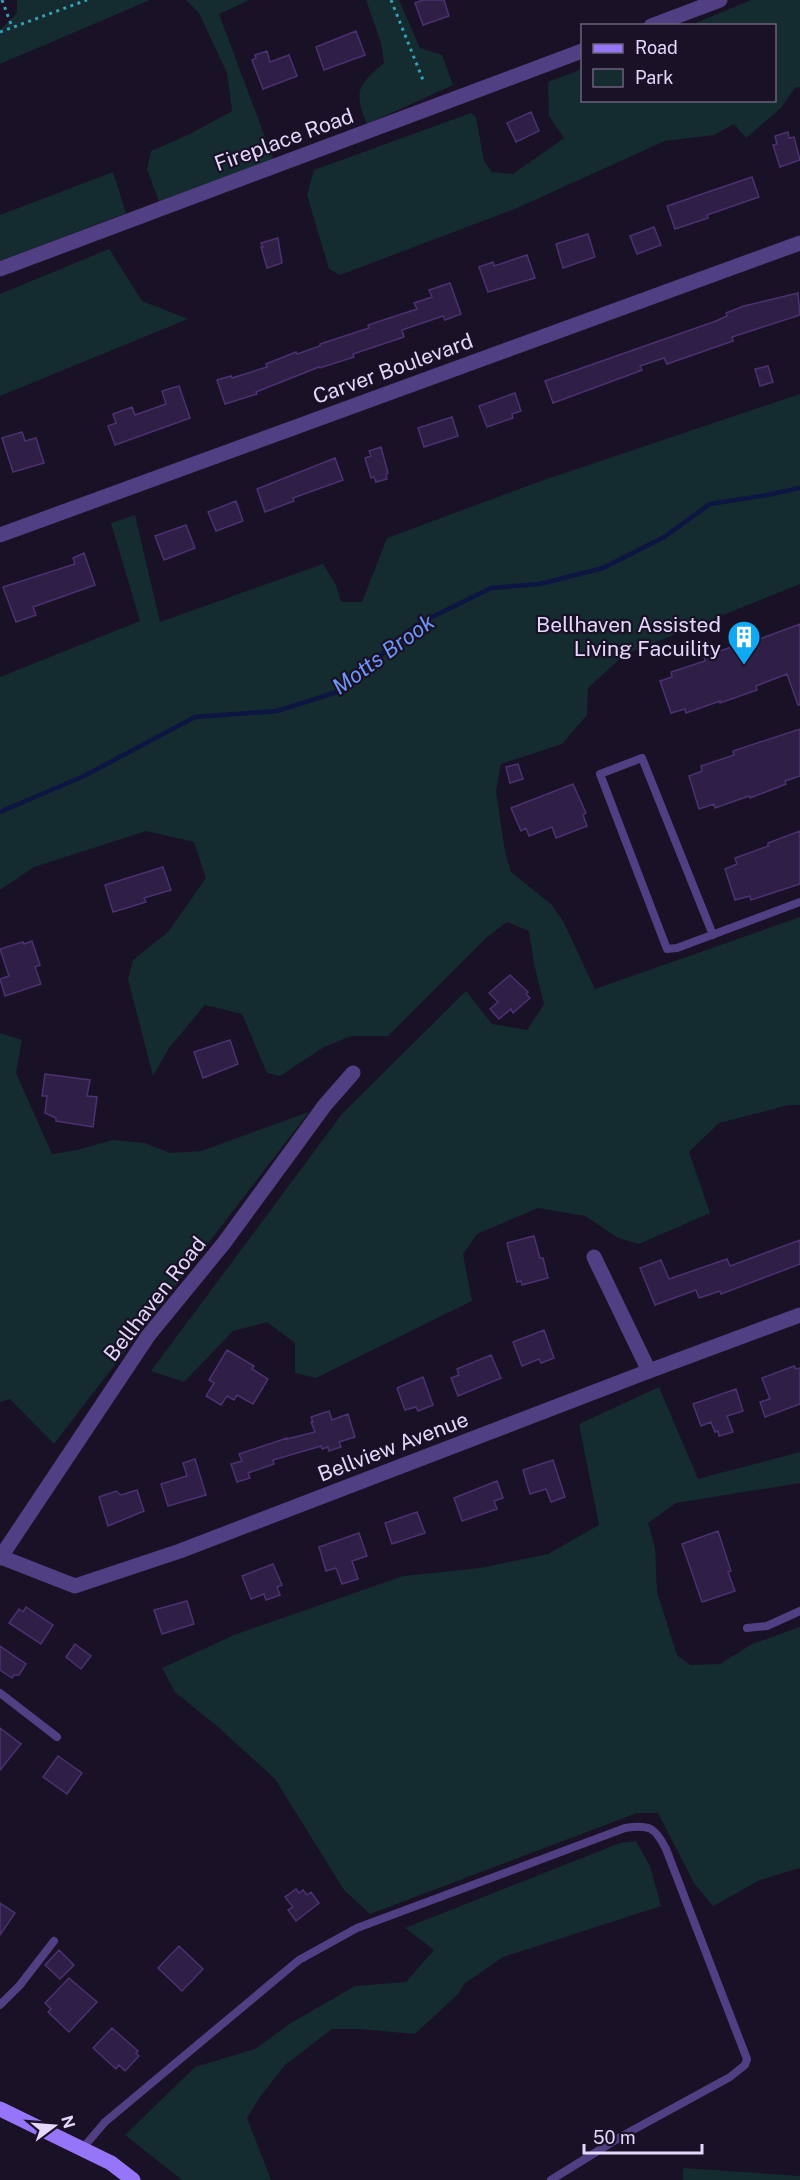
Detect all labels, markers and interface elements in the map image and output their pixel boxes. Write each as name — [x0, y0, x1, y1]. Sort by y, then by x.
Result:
legend — [581, 24, 776, 102]
text: Road — [635, 37, 678, 58]
text: Park — [635, 67, 673, 88]
street label: Fireplace Road — [211, 103, 357, 176]
street label: Carver Boulevard — [309, 328, 476, 409]
water label: Motts Brook — [327, 608, 439, 700]
place label: Bellhaven Assisted Living Facuility — [536, 612, 721, 661]
building icon: Bellhaven Assisted Living Facuility — [726, 619, 762, 666]
street label: Bellhaven Road — [98, 1232, 211, 1366]
street label: Bellview Avenue — [314, 1406, 472, 1487]
north arrow — [24, 2096, 84, 2156]
text: N — [57, 2113, 79, 2131]
scale bar — [584, 2117, 702, 2155]
text: 50 m — [593, 2127, 636, 2148]

